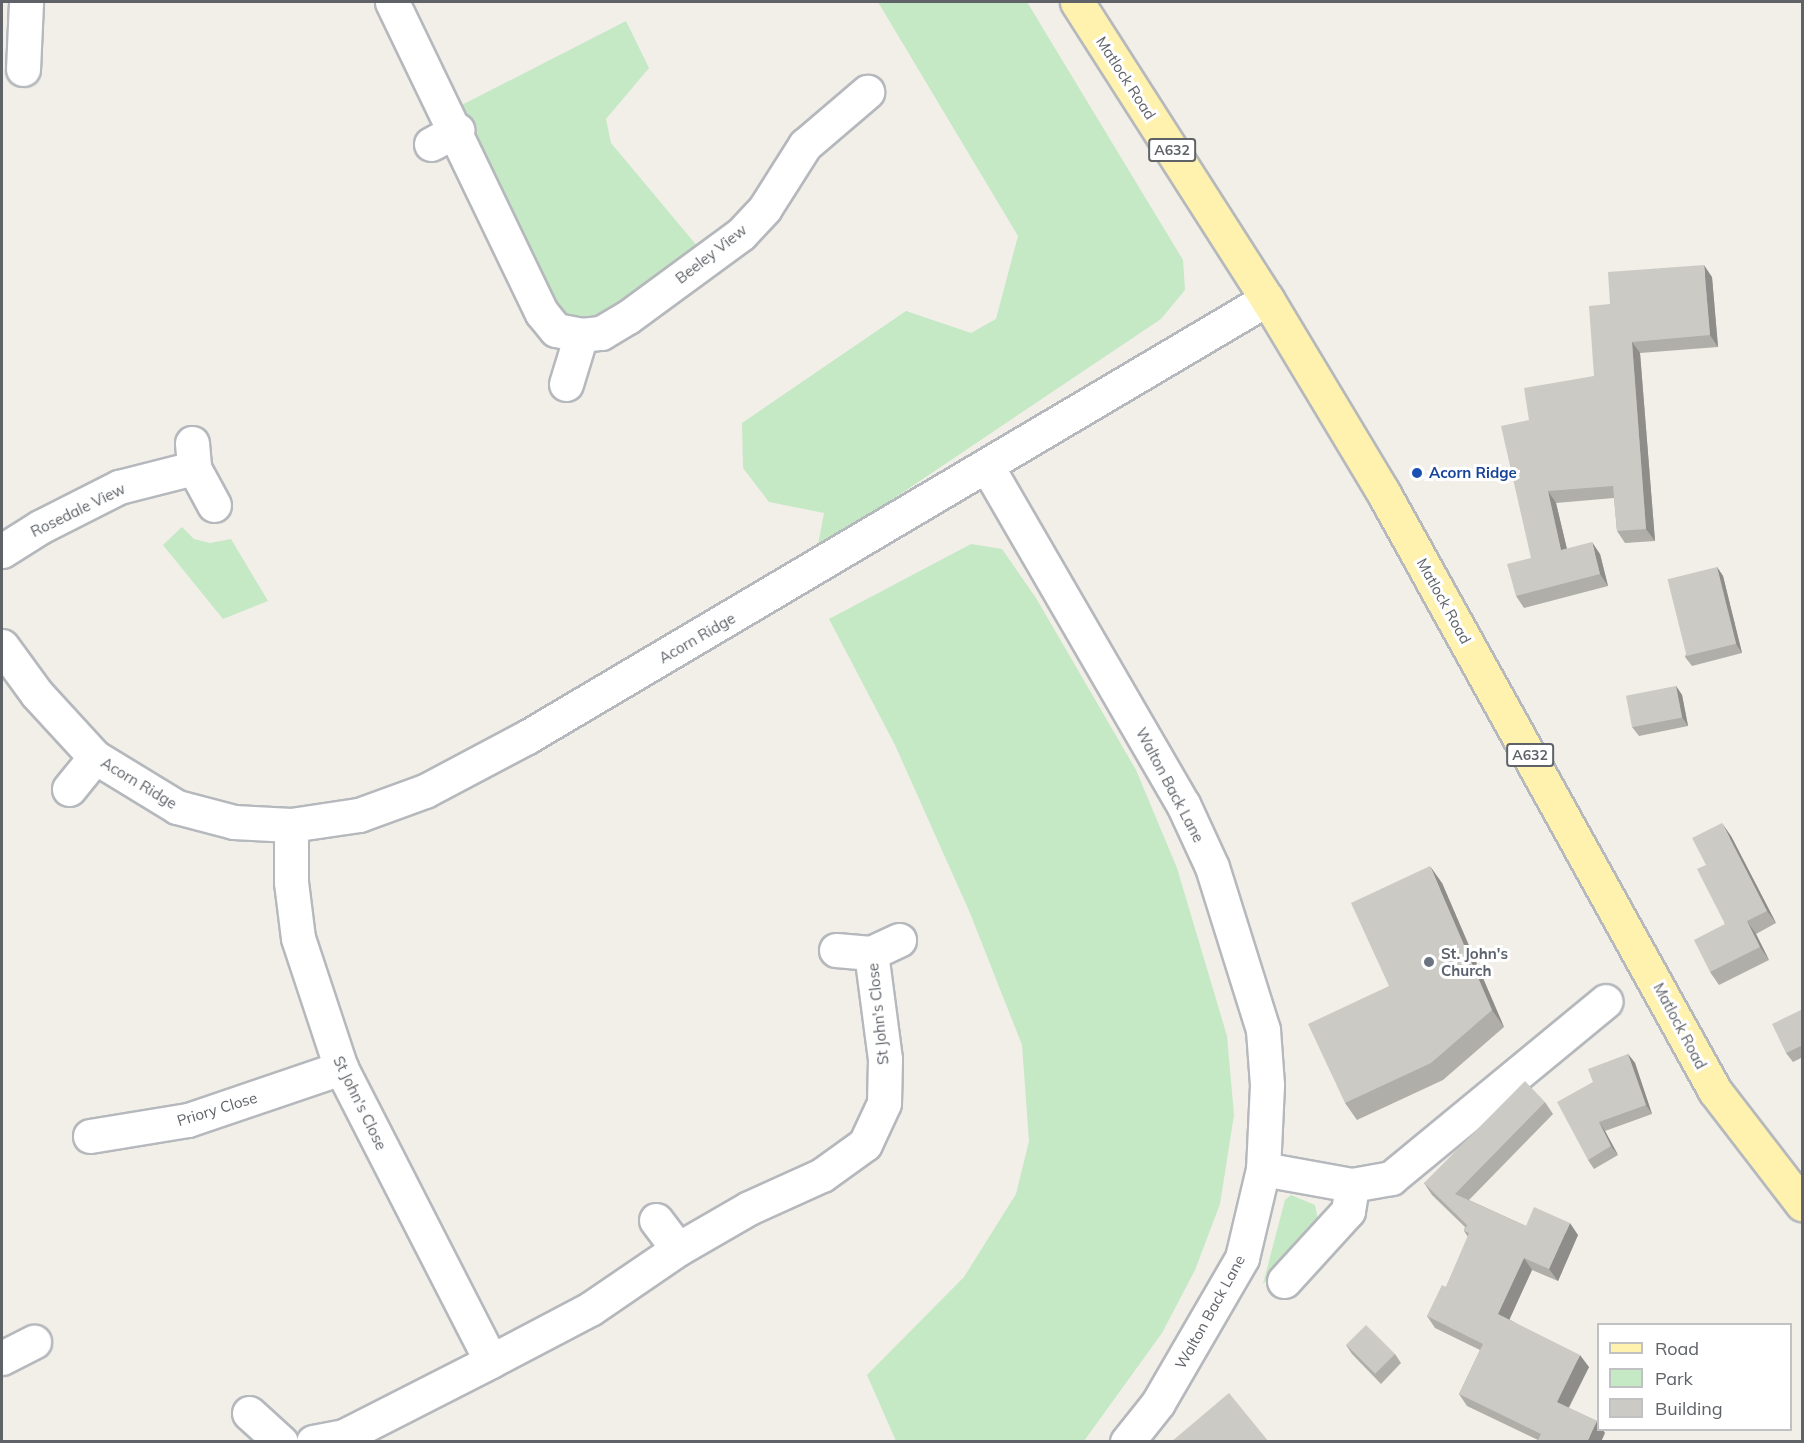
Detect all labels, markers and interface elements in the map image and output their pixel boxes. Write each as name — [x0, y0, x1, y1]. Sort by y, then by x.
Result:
street label: Matlock Road — [1093, 33, 1159, 123]
road number: A632 — [1148, 139, 1196, 161]
street label: Beeley View — [672, 221, 750, 287]
place label: Acorn Ridge — [1429, 464, 1517, 482]
marker: Acorn Ridge — [1410, 466, 1424, 480]
street label: Rosedale View — [28, 479, 128, 541]
street label: Matlock Road — [1413, 555, 1475, 647]
street label: Acorn Ridge — [656, 609, 738, 667]
street label: Walton Back Lane — [1132, 725, 1208, 845]
road number: A632 — [1506, 744, 1554, 766]
street label: Acorn Ridge — [98, 753, 180, 813]
place label: St. John's Church — [1441, 944, 1508, 979]
marker: St. John's Church — [1422, 955, 1436, 969]
street label: St John's Close — [864, 962, 892, 1066]
street label: Matlock Road — [1650, 980, 1710, 1072]
street label: St John's Close — [330, 1053, 390, 1153]
street label: Priory Close — [175, 1088, 259, 1130]
street label: Walton Back Lane — [1171, 1252, 1249, 1372]
legend — [1597, 1323, 1792, 1431]
text: Road — [1655, 1337, 1699, 1360]
text: Park — [1655, 1367, 1693, 1390]
text: Building — [1655, 1397, 1723, 1420]

